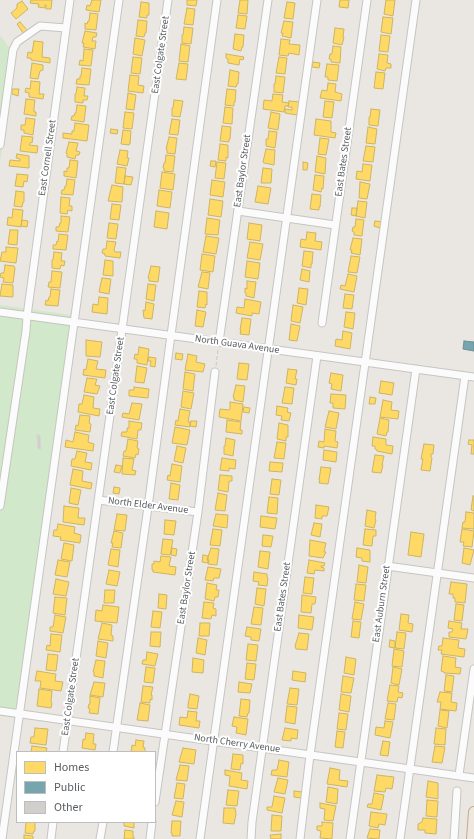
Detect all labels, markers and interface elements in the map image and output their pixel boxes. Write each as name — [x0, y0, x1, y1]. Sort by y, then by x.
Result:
street label: East Colgate Street — [150, 15, 172, 95]
street label: East Cornell Street — [37, 119, 59, 197]
street label: East Bates Street — [333, 127, 355, 197]
street label: East Baylor Street — [232, 134, 254, 208]
street label: North Guava Avenue — [194, 333, 280, 357]
street label: East Colgate Street — [105, 336, 127, 416]
street label: North Elder Avenue — [107, 495, 189, 517]
street label: East Baylor Street — [175, 551, 199, 625]
street label: East Bates Street — [272, 562, 294, 632]
street label: East Auburn Street — [371, 565, 393, 643]
street label: East Colgate Street — [60, 657, 82, 737]
street label: North Cherry Avenue — [193, 732, 281, 756]
legend — [16, 751, 156, 823]
text: Homes — [54, 759, 89, 776]
text: Public — [54, 779, 85, 796]
text: Other — [54, 799, 83, 816]

